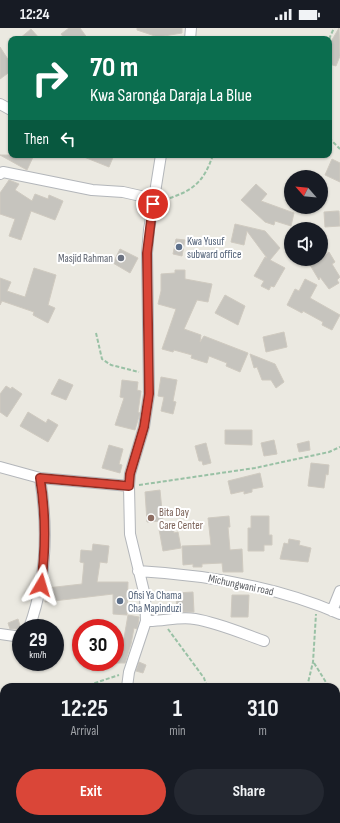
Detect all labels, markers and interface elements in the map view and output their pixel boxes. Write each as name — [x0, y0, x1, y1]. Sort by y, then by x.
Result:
text: 12:24 — [20, 5, 49, 24]
text: 70 m — [90, 51, 138, 84]
icon: right — [24, 52, 76, 104]
text: Kwa Saronga Daraja La Blue — [90, 85, 252, 106]
icon: left — [57, 128, 79, 150]
text: Then — [24, 130, 49, 149]
north arrow — [284, 170, 328, 214]
map controls — [284, 170, 328, 266]
pin — [136, 187, 170, 221]
icon: arrive — [142, 193, 164, 215]
button: sound — [284, 222, 328, 266]
place label: Kwa Yusuf subward office — [187, 235, 241, 261]
marker: Kwa Yusuf subward office — [174, 242, 184, 252]
place label: Masjid Rahman — [58, 252, 113, 265]
marker: Masjid Rahman — [116, 253, 126, 263]
place label: Bita Day Care Center — [159, 506, 203, 532]
marker: Bita Day Care Center — [146, 513, 156, 523]
position arrow — [20, 564, 62, 606]
street label: Michungwani road — [207, 572, 275, 598]
place label: Ofisi Ya Chama Cha Mapinduzi — [128, 589, 182, 615]
marker: Ofisi Ya Chama Cha Mapinduzi — [115, 596, 125, 606]
speed limit sign: 30 — [72, 619, 124, 671]
text: 29 — [29, 628, 47, 652]
text: km/h — [29, 649, 47, 661]
text: 12:25 — [61, 694, 108, 723]
text: 1 — [173, 694, 182, 723]
text: 310 — [247, 694, 279, 723]
text: Arrival — [71, 723, 99, 739]
text: min — [169, 723, 186, 739]
text: m — [259, 723, 267, 739]
button: Exit — [16, 769, 166, 815]
button: Share — [174, 769, 324, 815]

